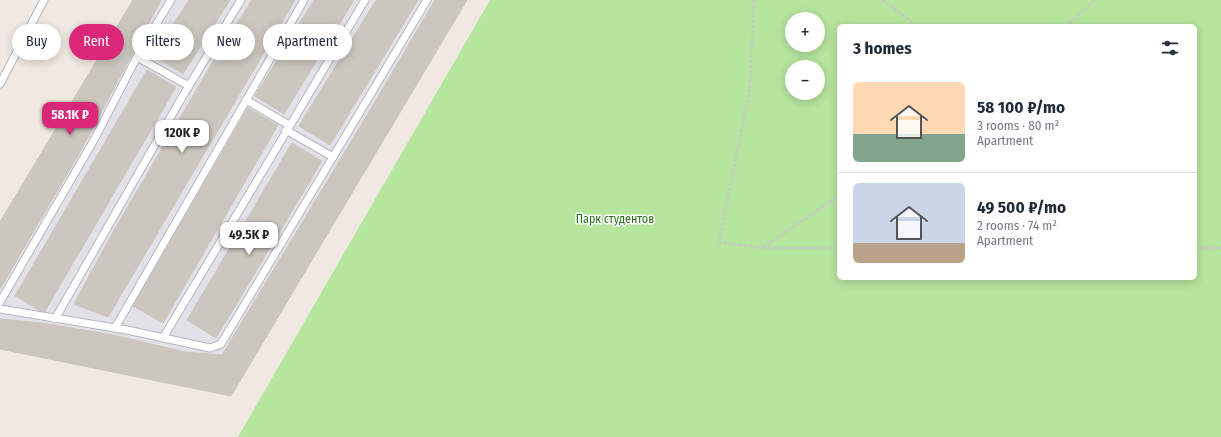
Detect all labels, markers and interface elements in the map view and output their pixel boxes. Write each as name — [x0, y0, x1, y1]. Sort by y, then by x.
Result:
map controls — [785, 12, 825, 100]
button: + — [785, 12, 825, 52]
chip: Buy — [12, 24, 61, 60]
chip: Rent — [69, 24, 124, 60]
chip: Filters — [132, 24, 194, 60]
chip: New — [202, 24, 255, 60]
chip: Apartment — [263, 24, 352, 60]
icon: filters — [1159, 37, 1181, 59]
text: 3 homes — [853, 38, 912, 59]
button: − — [785, 60, 825, 100]
text: 58 100 ₽/mo — [977, 97, 1065, 118]
icon: home — [885, 98, 933, 146]
pin: 58.1K ₽ — [33, 102, 107, 136]
text: 58.1K ₽ — [51, 107, 89, 122]
text: 3 rooms · 80 m² — [977, 118, 1059, 133]
pin: 120K ₽ — [149, 120, 215, 154]
text: 120K ₽ — [164, 125, 200, 140]
text: Apartment — [977, 133, 1033, 148]
text: 49 500 ₽/mo — [977, 197, 1066, 218]
icon: home — [885, 199, 933, 247]
park label: Парк студентов — [576, 212, 654, 226]
text: 2 rooms · 74 m² — [977, 218, 1057, 233]
pin: 49.5K ₽ — [212, 222, 286, 256]
text: 49.5K ₽ — [229, 227, 269, 242]
text: Apartment — [977, 233, 1033, 248]

